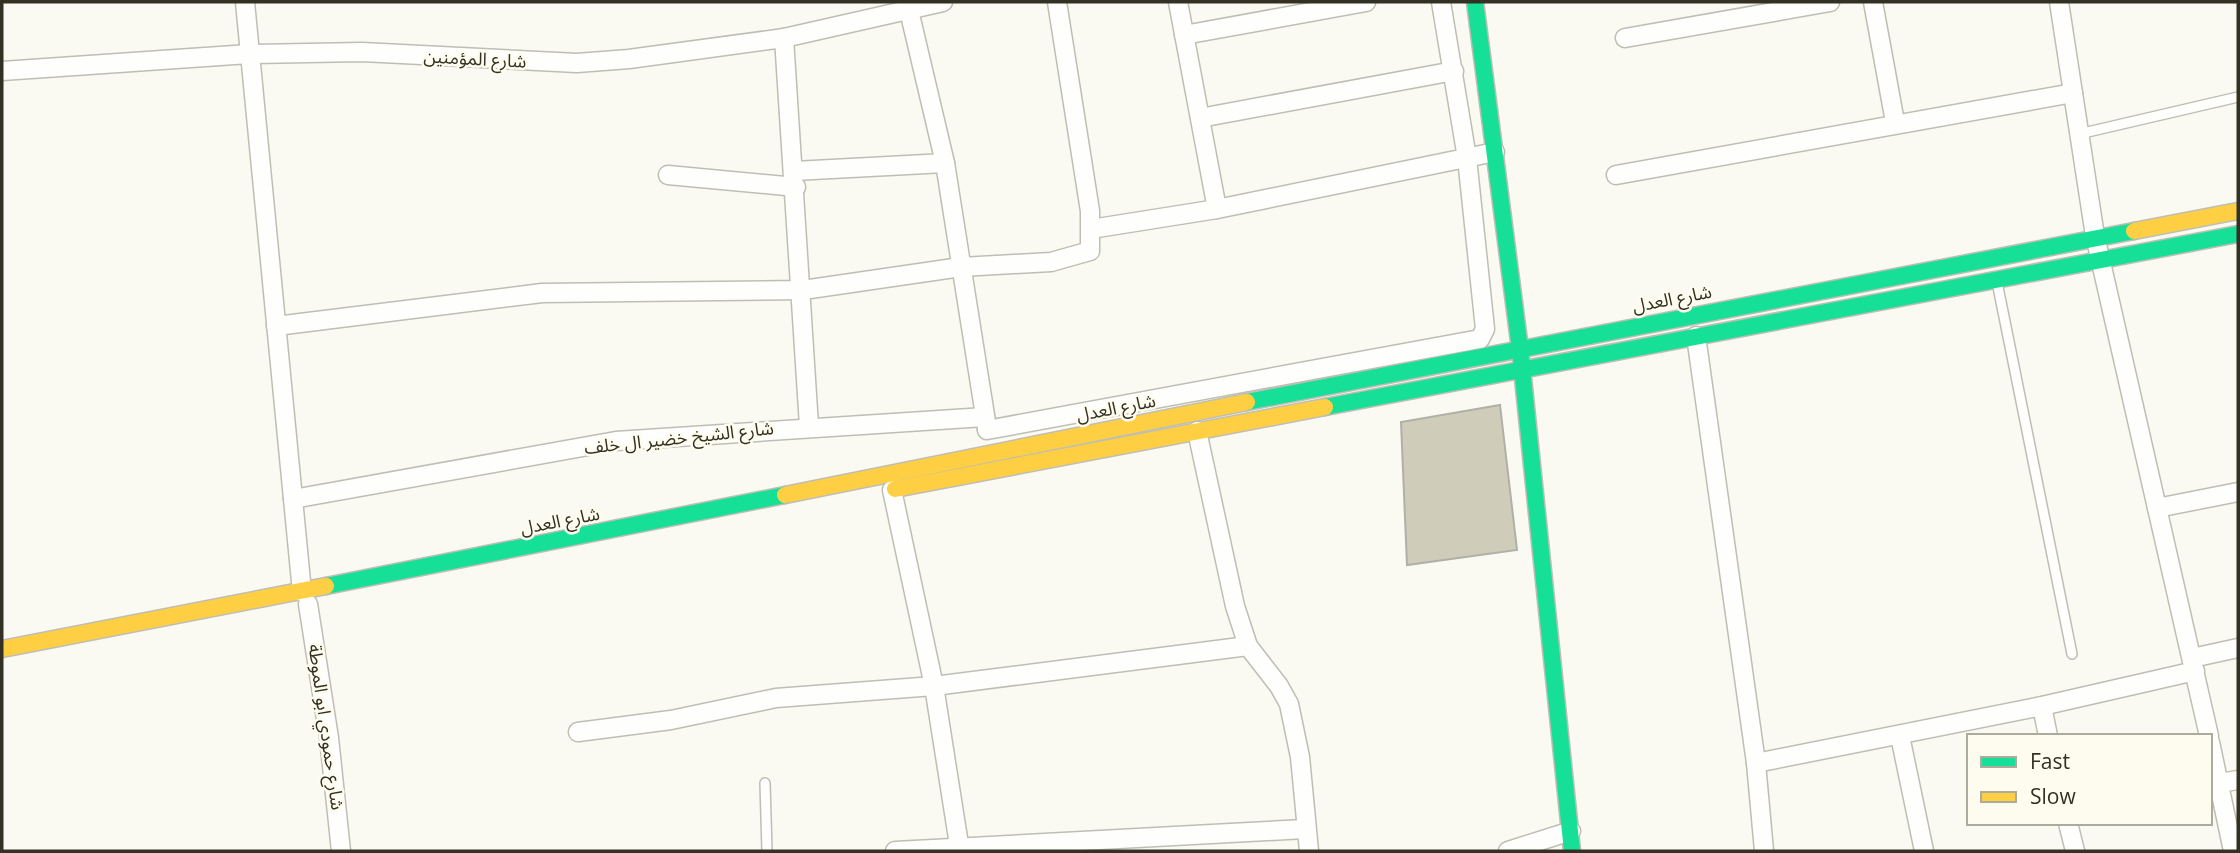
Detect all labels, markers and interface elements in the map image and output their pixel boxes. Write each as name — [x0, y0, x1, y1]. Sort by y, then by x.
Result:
street label: شارع المؤمنين — [423, 43, 527, 76]
street label: شارع العدل — [1630, 279, 1714, 320]
street label: شارع العدل — [1074, 388, 1158, 429]
street label: شارع الشيخ خضير ال خلف — [583, 415, 775, 462]
street label: شارع العدل — [518, 501, 602, 542]
street label: شارع حمودي ابو الموطة — [300, 642, 351, 812]
legend — [1967, 734, 2212, 825]
text: Fast — [2030, 747, 2070, 775]
text: Slow — [2030, 782, 2076, 810]

